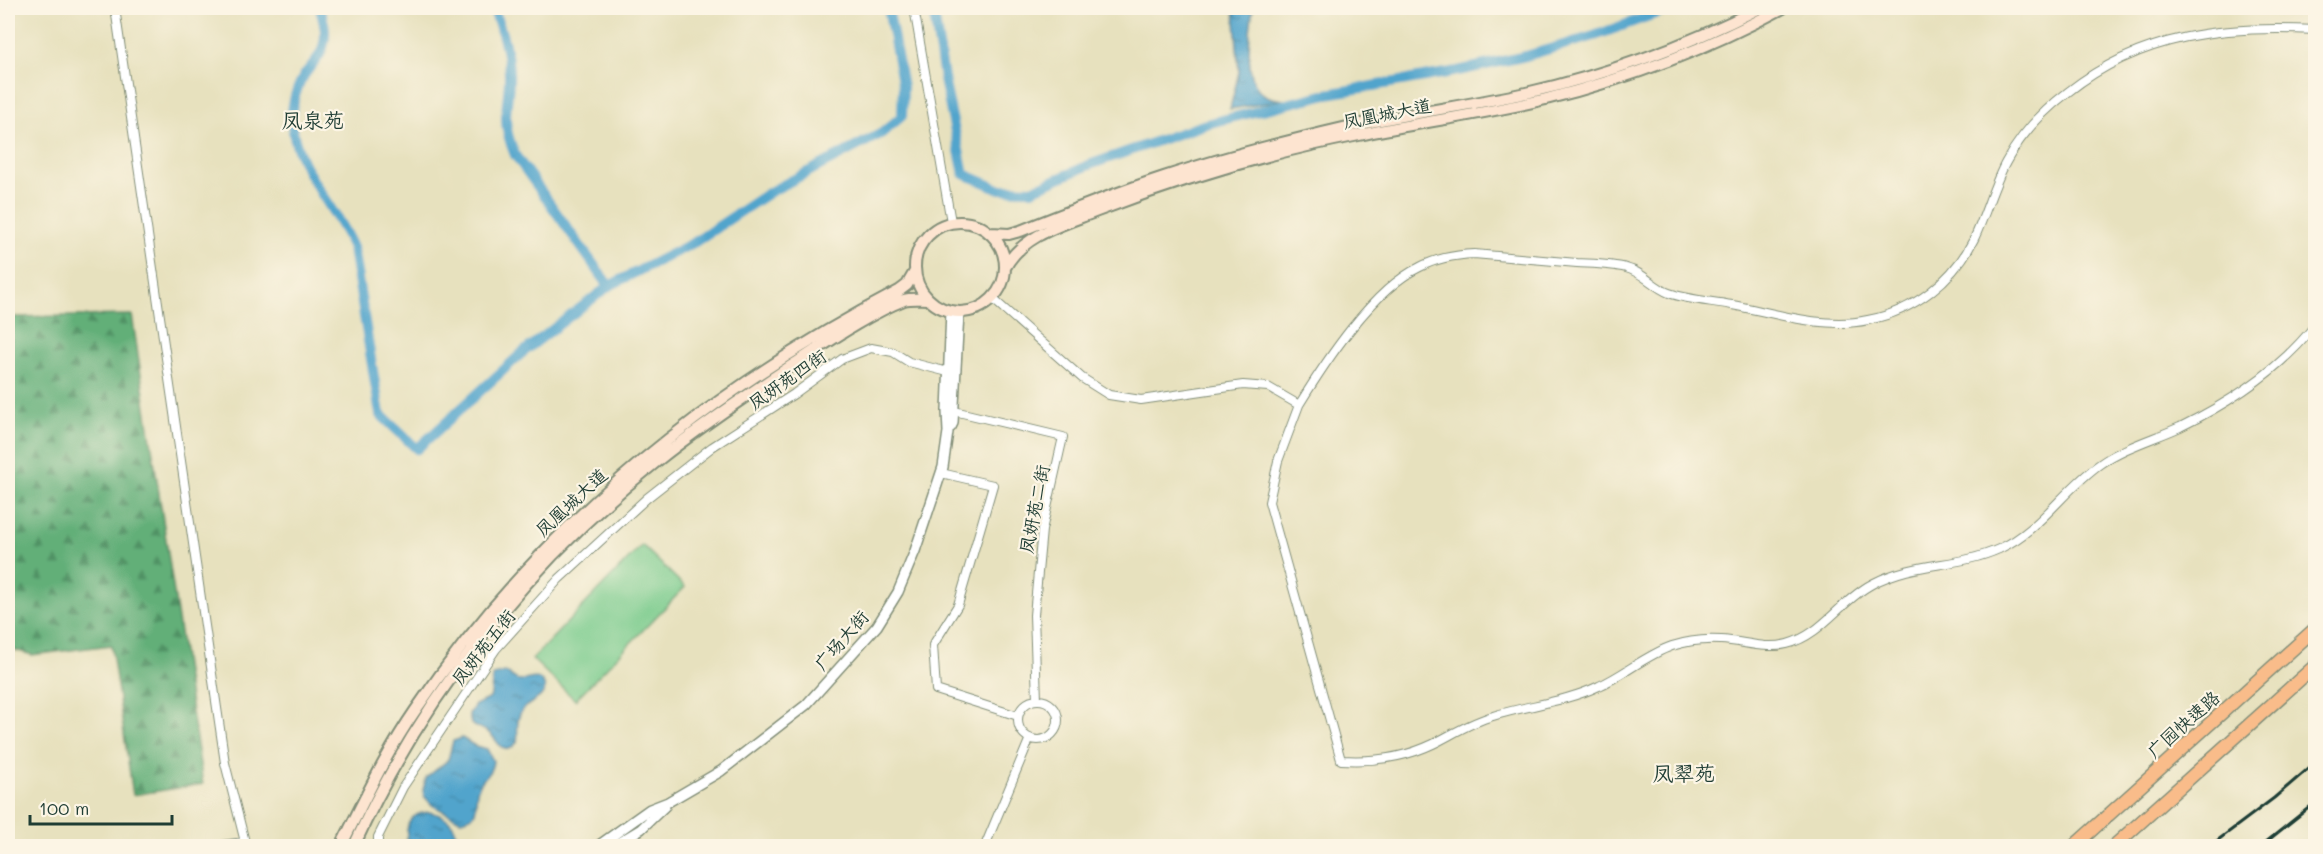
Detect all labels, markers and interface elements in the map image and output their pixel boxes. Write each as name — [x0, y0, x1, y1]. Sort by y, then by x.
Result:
street label: 凤凰城大道 — [1341, 93, 1433, 133]
district label: 凤泉苑 — [282, 106, 345, 133]
street label: 凤妍苑四街 — [743, 343, 831, 415]
street label: 凤凰城大道 — [530, 463, 612, 541]
street label: 凤妍苑二街 — [1014, 463, 1054, 555]
street label: 凤妍苑五街 — [446, 604, 520, 690]
street label: 广场大街 — [808, 605, 874, 675]
street label: 广园快速路 — [2142, 685, 2224, 763]
district label: 凤翠苑 — [1653, 759, 1716, 786]
scale bar — [30, 788, 172, 826]
text: 100 m — [39, 796, 89, 820]

